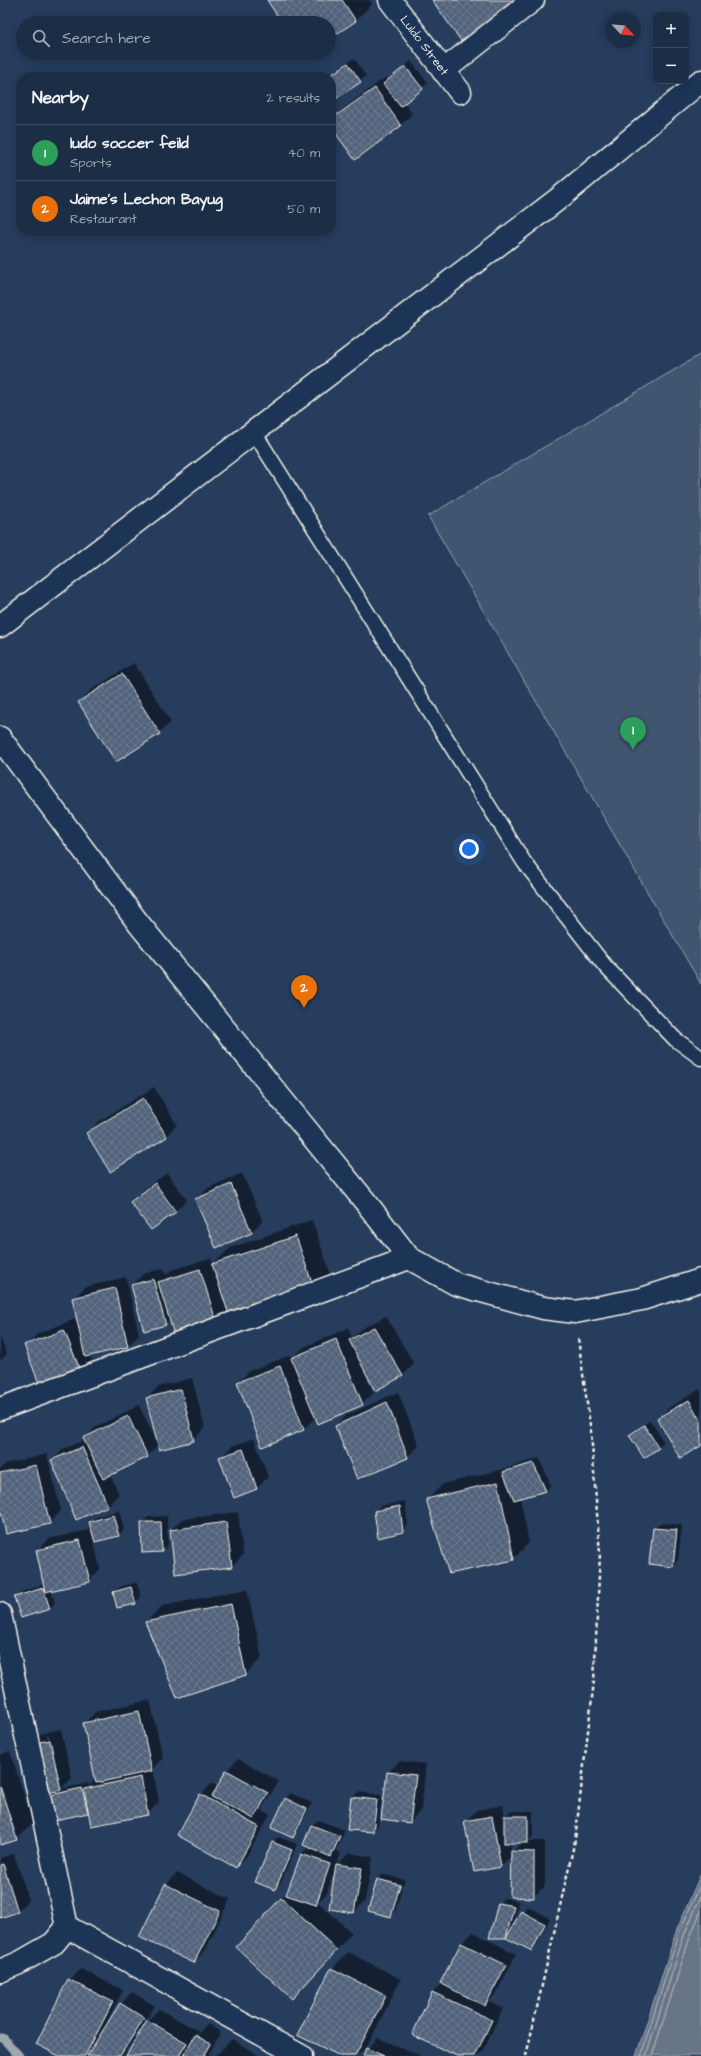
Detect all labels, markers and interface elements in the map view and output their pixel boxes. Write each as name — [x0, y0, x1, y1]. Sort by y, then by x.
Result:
street label: Luldo Street — [396, 12, 453, 79]
north arrow — [605, 12, 641, 48]
map controls — [653, 12, 689, 84]
button: + — [653, 12, 689, 48]
search box — [16, 16, 336, 60]
icon: search — [30, 27, 52, 49]
text: Search here — [62, 28, 151, 49]
button: − — [653, 48, 689, 84]
text: Nearby — [32, 86, 89, 110]
text: 2 results — [266, 89, 320, 107]
text: ludo soccer feild — [70, 133, 189, 154]
text: 1 — [44, 144, 46, 162]
text: 40 m — [288, 144, 320, 162]
text: Sports — [70, 154, 112, 172]
text: Jaime's Lechon Bayug — [70, 189, 223, 210]
text: 2 — [41, 200, 49, 218]
text: 50 m — [287, 200, 320, 218]
text: Restaurant — [70, 210, 137, 228]
pin: 1 — [620, 717, 646, 750]
your location — [459, 839, 479, 859]
pin: 2 — [291, 975, 317, 1008]

